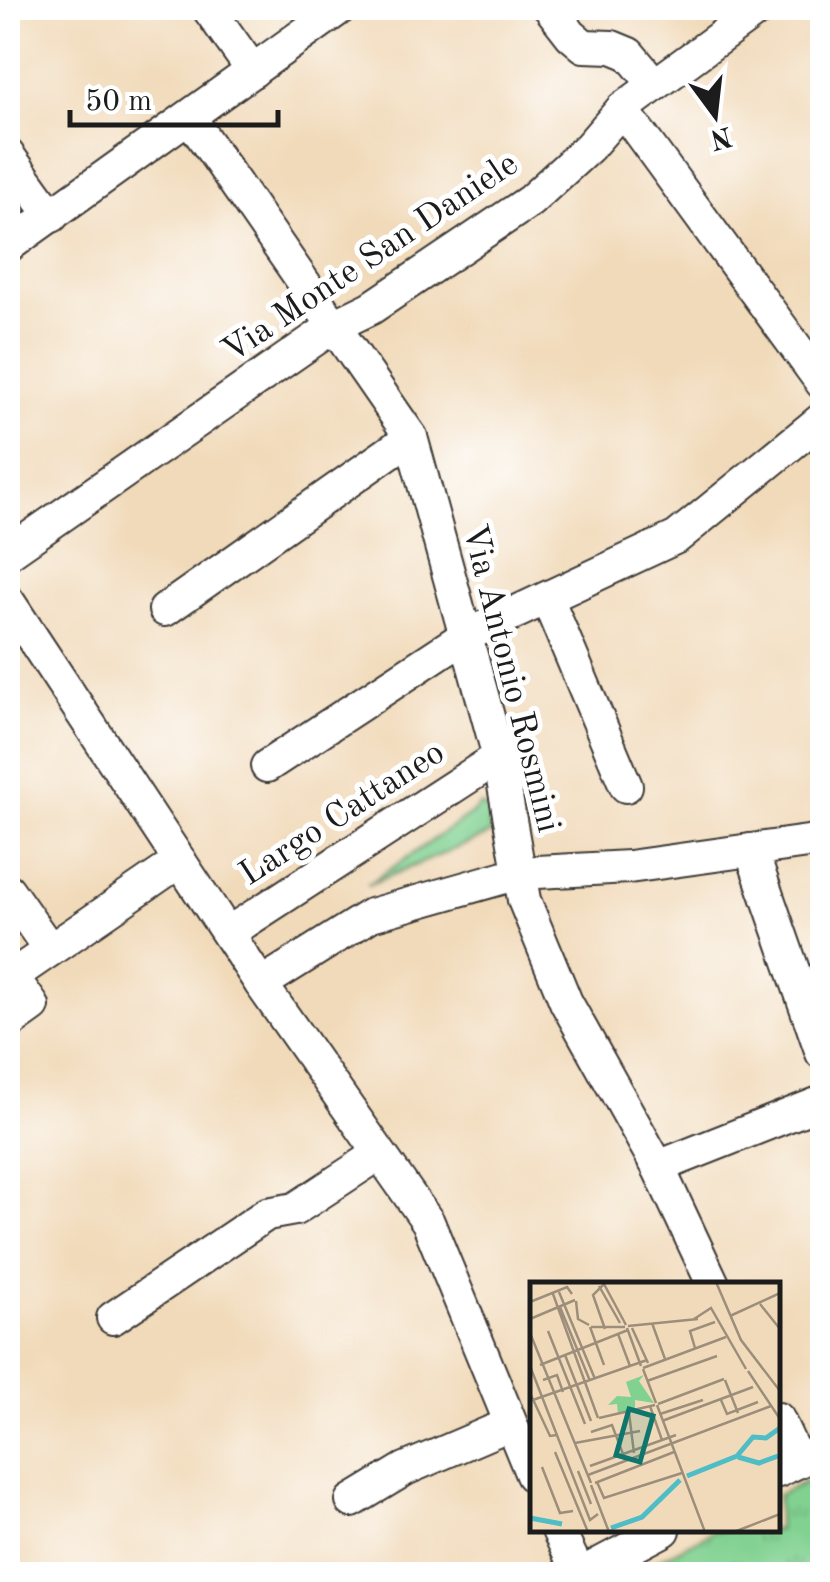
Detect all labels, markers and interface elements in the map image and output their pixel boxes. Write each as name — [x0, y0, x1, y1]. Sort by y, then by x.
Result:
scale bar — [70, 65, 278, 127]
north arrow — [665, 65, 765, 165]
text: 50 m — [85, 87, 152, 117]
text: N — [706, 120, 735, 153]
street label: Via Monte San Daniele — [216, 146, 524, 370]
street label: Via Antonio Rosmini — [455, 521, 566, 836]
street label: Largo Cattaneo — [234, 735, 451, 893]
inset map — [530, 1282, 780, 1532]

